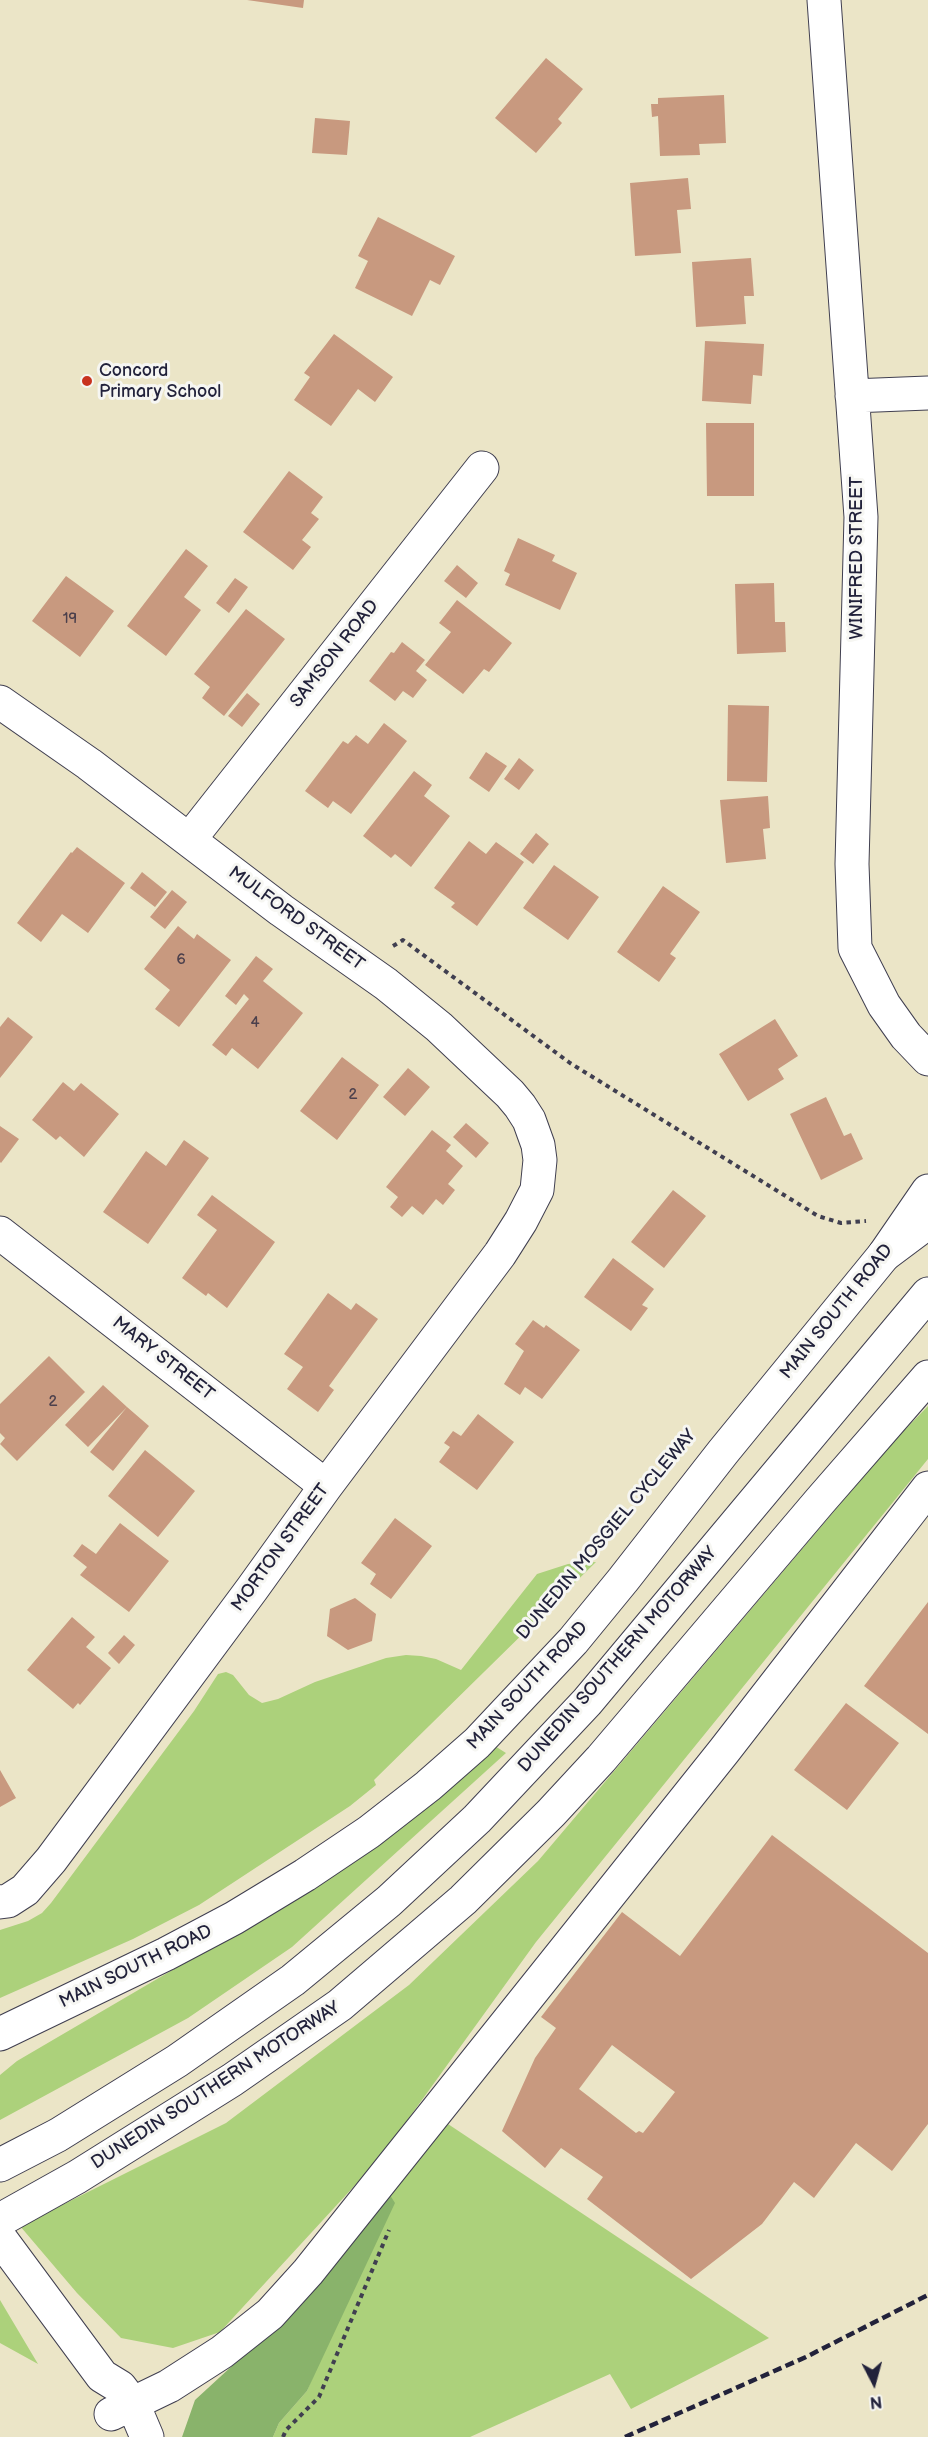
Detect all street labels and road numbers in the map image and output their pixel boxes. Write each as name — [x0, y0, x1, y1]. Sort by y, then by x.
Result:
street label: WINIFRED STREET — [846, 476, 868, 640]
street label: SAMSON ROAD — [286, 596, 384, 712]
street label: MULFORD STREET — [224, 862, 368, 976]
street label: MAIN SOUTH ROAD — [776, 1240, 898, 1384]
street label: MARY STREET — [108, 1312, 218, 1406]
street label: DUNEDIN MOSGIEL CYCLEWAY — [513, 1426, 701, 1644]
street label: MORTON STREET — [227, 1480, 335, 1616]
street label: DUNEDIN SOUTHERN MOTORWAY — [514, 1543, 722, 1777]
street label: MAIN SOUTH ROAD — [463, 1617, 593, 1755]
street label: MAIN SOUTH ROAD — [56, 1921, 216, 2013]
street label: DUNEDIN SOUTHERN MOTORWAY — [88, 1997, 344, 2175]

